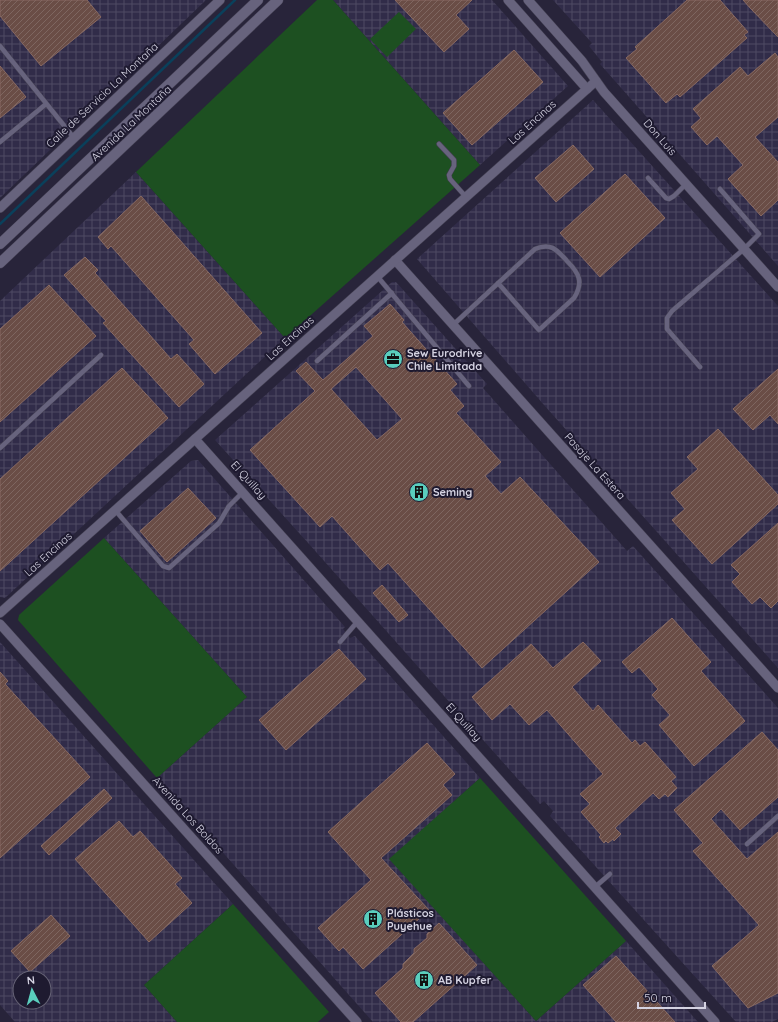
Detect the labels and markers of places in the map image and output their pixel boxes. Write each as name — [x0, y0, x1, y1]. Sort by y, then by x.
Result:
place label: Sew Eurodrive Chile Limitada — [407, 346, 483, 373]
office icon: Sew Eurodrive Chile Limitada — [382, 348, 404, 370]
building icon: Seming — [408, 481, 430, 503]
place label: Seming — [433, 485, 472, 499]
place label: Plásticos Puyehue — [387, 906, 434, 933]
building icon: Plásticos Puyehue — [362, 908, 384, 930]
building icon: AB Kupfer — [413, 969, 435, 991]
place label: AB Kupfer — [438, 973, 492, 987]

